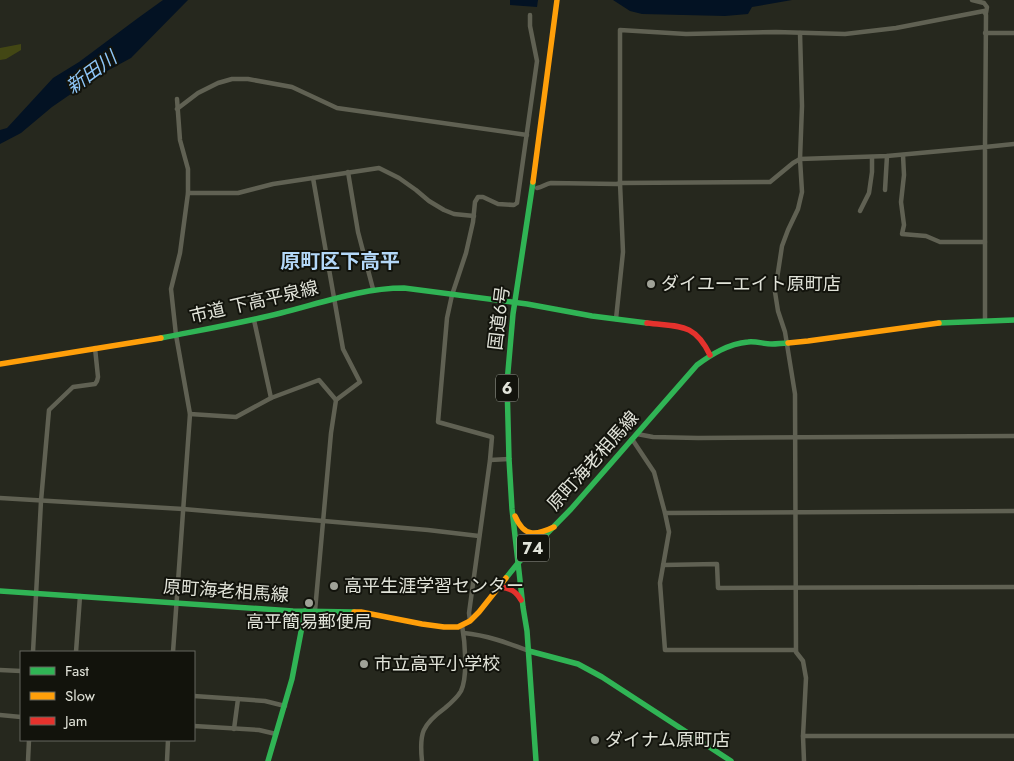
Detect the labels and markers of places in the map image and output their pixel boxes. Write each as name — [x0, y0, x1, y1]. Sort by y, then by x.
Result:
place label: ダイユーエイト原町店 — [661, 271, 841, 297]
marker: ダイユーエイト原町店 — [645, 278, 657, 290]
place label: 高平生涯学習センター — [344, 573, 524, 599]
marker: 高平生涯学習センター — [328, 580, 340, 592]
marker: 高平簡易郵便局 — [303, 597, 315, 609]
place label: 高平簡易郵便局 — [246, 609, 372, 635]
place label: 市立高平小学校 — [374, 651, 500, 677]
marker: 市立高平小学校 — [358, 658, 370, 670]
place label: ダイナム原町店 — [605, 727, 730, 753]
marker: ダイナム原町店 — [589, 734, 601, 746]

